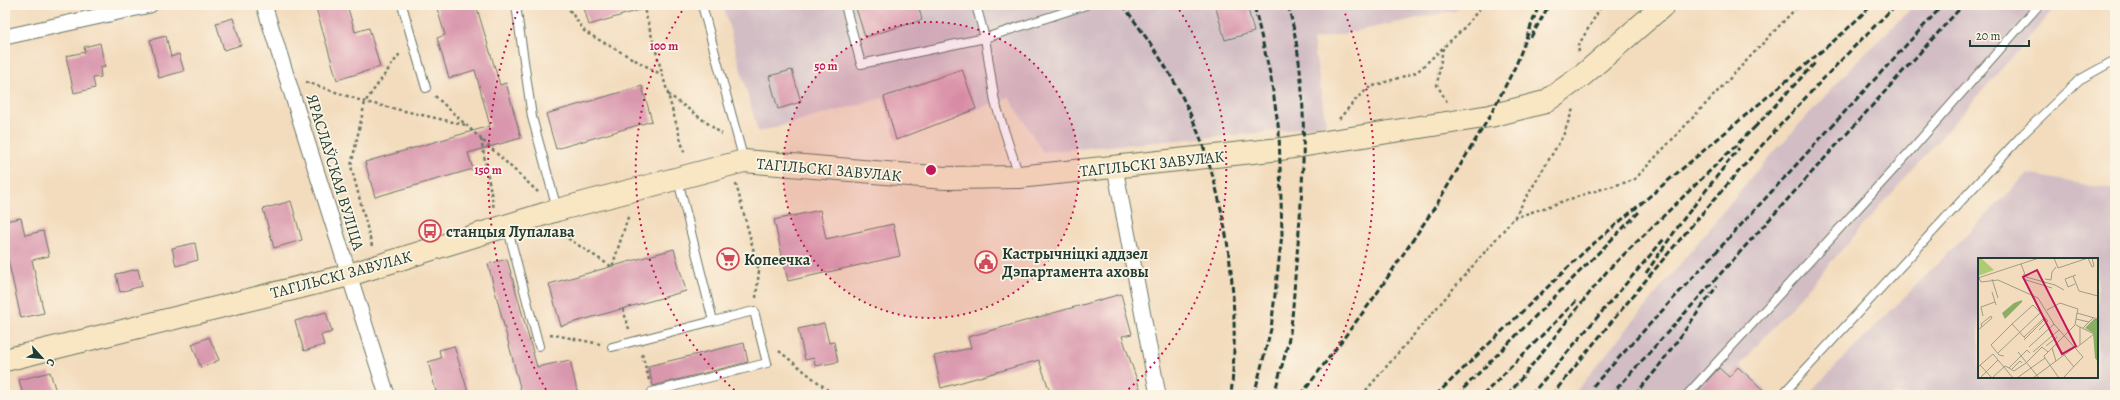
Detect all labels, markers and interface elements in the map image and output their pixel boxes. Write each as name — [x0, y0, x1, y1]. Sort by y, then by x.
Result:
scale bar — [1970, 22, 2029, 48]
text: 20 m — [1976, 28, 2000, 44]
text: 100 m — [650, 38, 678, 54]
text: 50 m — [814, 58, 838, 74]
street label: ЯРАСЛАЎСКАЯ ВУЛІЦА — [301, 91, 370, 254]
street label: ТАГІЛЬСКІ ЗАВУЛАК — [1079, 145, 1226, 183]
street label: ТАГІЛЬСКІ ЗАВУЛАК — [755, 153, 903, 187]
text: 150 m — [474, 162, 502, 178]
centre of rings — [924, 163, 938, 177]
bus stop icon: станцыя Лупалава — [417, 218, 443, 244]
place label: станцыя Лупалава — [446, 221, 575, 243]
place label: Кастрычніцкі аддзел Дэпартамента аховы — [1002, 243, 1149, 283]
street label: ТАГІЛЬСКІ ЗАВУЛАК — [268, 245, 415, 304]
supermarket icon: Копеечка — [715, 246, 741, 272]
place label: Копеечка — [744, 249, 811, 271]
public building icon: Кастрычніцкі аддзел Дэпартамента аховы — [973, 249, 999, 275]
inset map — [1978, 258, 2098, 378]
north arrow — [22, 338, 62, 378]
text: С — [42, 356, 59, 369]

